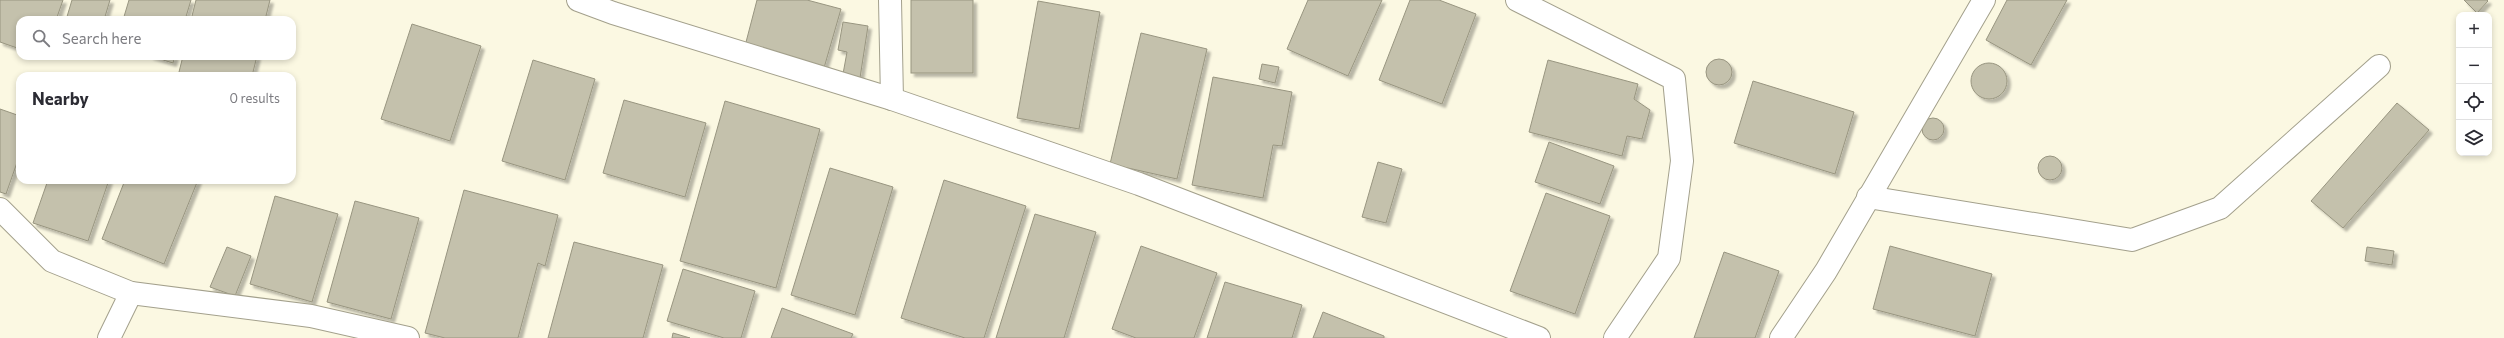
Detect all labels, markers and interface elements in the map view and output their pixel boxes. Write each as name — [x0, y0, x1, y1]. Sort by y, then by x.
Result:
map controls — [2456, 12, 2492, 156]
button: + — [2456, 12, 2492, 48]
search box — [16, 16, 296, 60]
icon: search — [30, 27, 52, 49]
text: Search here — [62, 29, 141, 47]
button: − — [2456, 48, 2492, 84]
button: locate — [2456, 84, 2492, 120]
text: Nearby — [32, 88, 89, 109]
text: 0 results — [229, 90, 280, 106]
button: layers — [2456, 120, 2492, 156]

